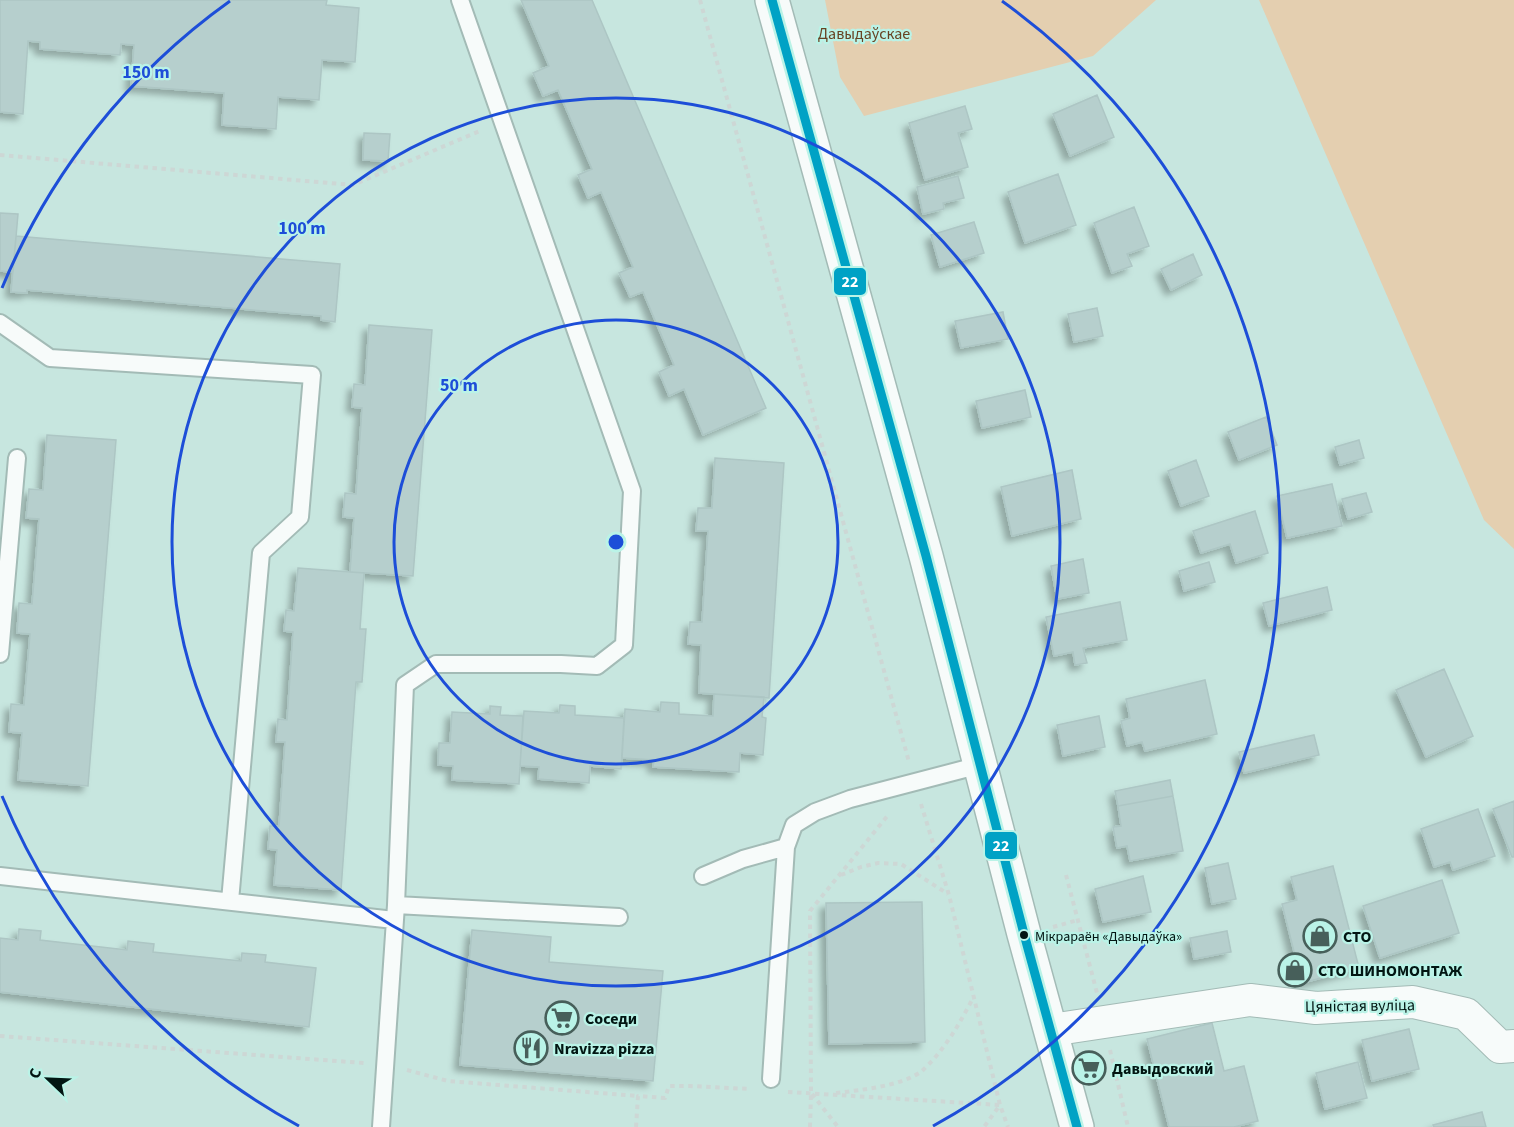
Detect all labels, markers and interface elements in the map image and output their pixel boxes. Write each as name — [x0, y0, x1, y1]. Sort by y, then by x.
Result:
park label: Давыдаўскае — [818, 23, 910, 45]
text: 150 m — [122, 60, 170, 85]
text: 100 m — [278, 216, 326, 241]
line badge: 22 — [833, 267, 867, 296]
text: 22 — [842, 271, 858, 293]
text: 50 m — [440, 373, 478, 398]
centre of rings — [606, 532, 626, 552]
line badge: 22 — [984, 831, 1018, 860]
text: 22 — [993, 835, 1009, 857]
shop icon: СТО — [1302, 918, 1338, 954]
place label: СТО — [1343, 926, 1372, 948]
place label: Мікрараён «Давыдаўка» — [1035, 927, 1182, 947]
marker: Мікрараён «Давыдаўка» — [1018, 929, 1030, 941]
shop icon: СТО ШИНОМОНТАЖ — [1277, 952, 1313, 988]
place label: СТО ШИНОМОНТАЖ — [1318, 960, 1462, 982]
street label: Цяністая вуліца — [1305, 994, 1415, 1018]
supermarket icon: Соседи — [544, 1000, 580, 1036]
place label: Соседи — [585, 1008, 637, 1030]
restaurant icon: Nravizza pizza — [513, 1030, 549, 1066]
place label: Nravizza pizza — [554, 1038, 654, 1060]
north arrow — [18, 1049, 78, 1109]
supermarket icon: Давыдовский — [1071, 1050, 1107, 1086]
place label: Давыдовский — [1112, 1058, 1213, 1080]
text: С — [23, 1065, 47, 1082]

